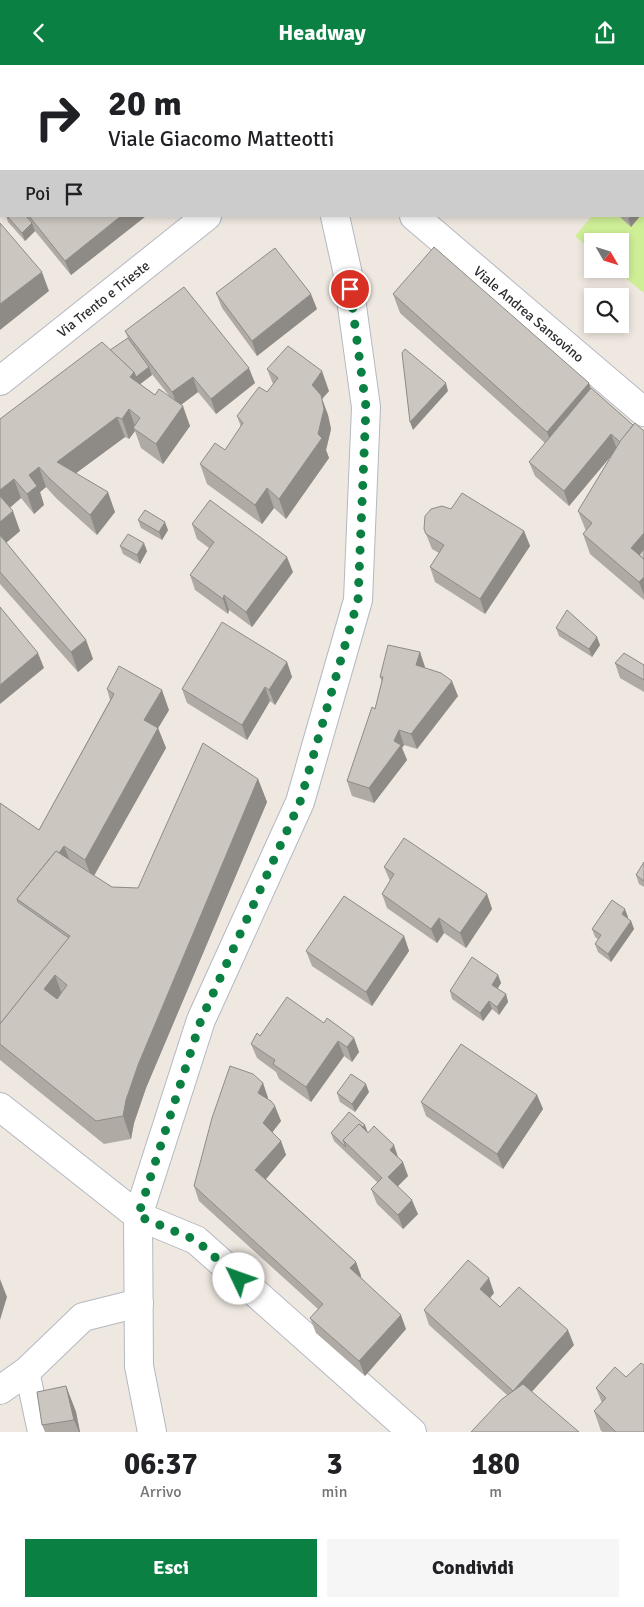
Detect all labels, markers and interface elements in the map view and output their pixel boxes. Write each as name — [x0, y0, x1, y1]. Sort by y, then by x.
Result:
icon: back — [25, 19, 53, 47]
text: Headway — [278, 19, 366, 46]
icon: share — [591, 19, 619, 47]
text: 20 m — [108, 82, 182, 125]
icon: right — [25, 85, 90, 150]
text: Viale Giacomo Matteotti — [108, 125, 334, 152]
icon: arrive — [60, 180, 88, 208]
text: Poi — [25, 182, 50, 206]
north arrow — [584, 233, 629, 277]
map controls — [584, 233, 629, 333]
street label: Via Trento e Trieste — [54, 257, 153, 341]
street label: Viale Andrea Sansovino — [470, 263, 587, 366]
pin — [329, 268, 371, 310]
icon: arrive — [336, 275, 364, 303]
button: search — [584, 288, 629, 333]
position arrow — [212, 1252, 264, 1304]
text: 06:37 — [124, 1446, 198, 1483]
text: 3 — [326, 1446, 343, 1483]
text: 180 — [471, 1446, 520, 1483]
text: Arrivo — [140, 1482, 181, 1502]
text: min — [322, 1482, 347, 1502]
text: m — [489, 1482, 502, 1502]
button: Esci — [25, 1539, 317, 1597]
button: Condividi — [327, 1539, 619, 1597]

